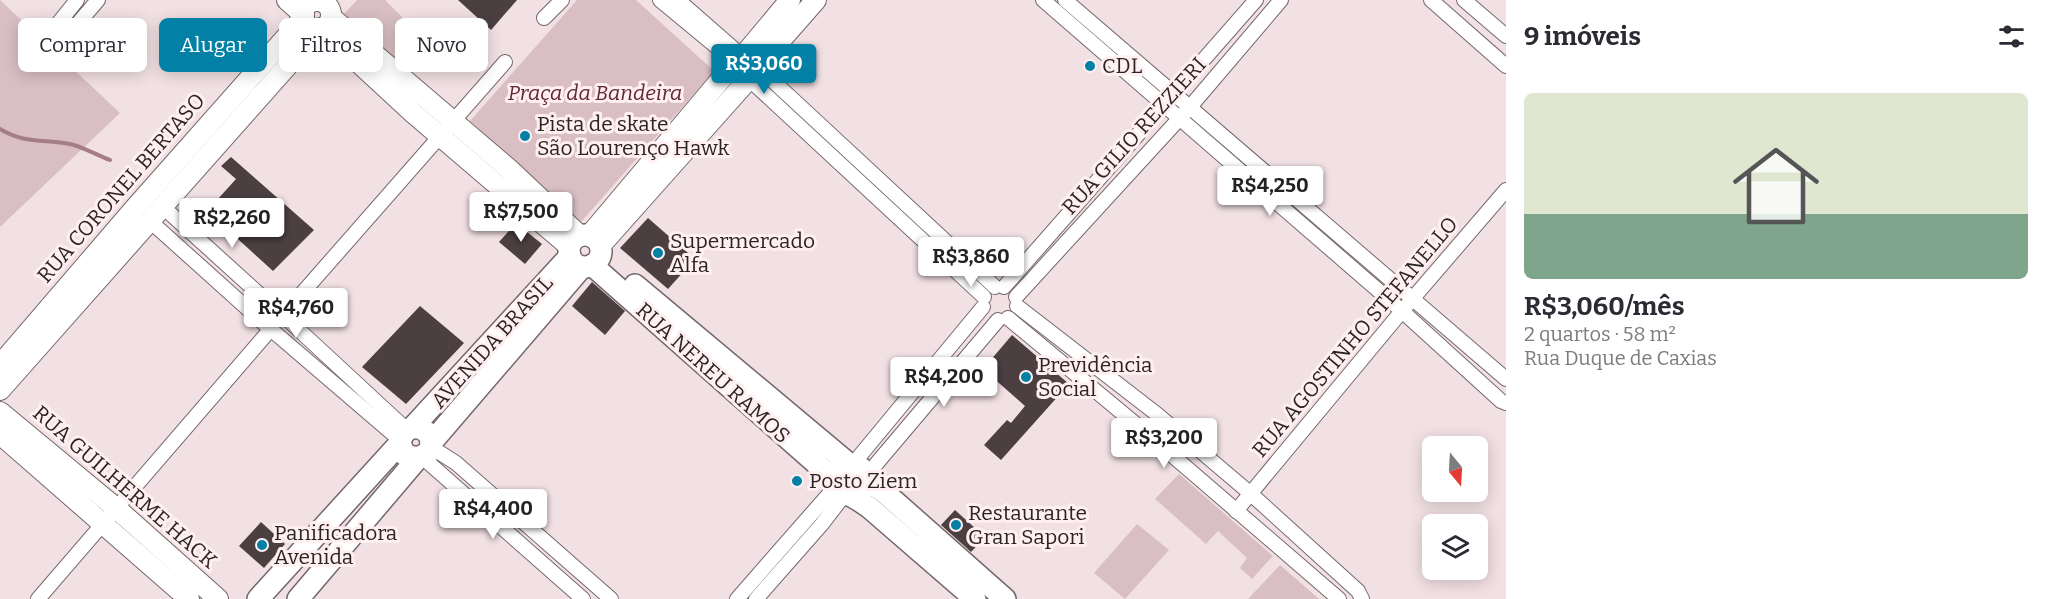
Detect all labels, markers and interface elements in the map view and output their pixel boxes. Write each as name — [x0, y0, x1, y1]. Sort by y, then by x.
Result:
chip: Comprar — [18, 18, 147, 72]
chip: Alugar — [159, 18, 267, 72]
chip: Filtros — [279, 18, 383, 72]
chip: Novo — [395, 18, 488, 72]
icon: filters — [1995, 20, 2028, 53]
text: 9 imóveis — [1524, 21, 1641, 52]
pin: R$3,060 — [709, 44, 819, 95]
text: R$3,060 — [725, 51, 803, 75]
street label: RUA GILIO REZZIERI — [1056, 52, 1212, 220]
place label: CDL — [1102, 53, 1143, 79]
marker: CDL — [1083, 59, 1097, 73]
park label: Praça da Bandeira — [508, 80, 682, 106]
street label: RUA CORONEL BERTASO — [32, 88, 210, 288]
place label: Pista de skate São Lourenço Hawk — [537, 111, 729, 161]
marker: Pista de skate São Lourenço Hawk — [518, 129, 532, 143]
icon: home — [1722, 132, 1830, 240]
pin: R$4,250 — [1215, 166, 1325, 217]
text: R$4,250 — [1231, 173, 1309, 197]
pin: R$7,500 — [466, 192, 576, 243]
pin: R$2,260 — [177, 198, 287, 249]
text: R$7,500 — [483, 199, 559, 223]
text: R$2,260 — [193, 205, 271, 229]
street label: RUA AGOSTINHO STEFANELLO — [1247, 211, 1463, 463]
place label: Supermercado Alfa — [670, 228, 815, 278]
pin: R$3,860 — [916, 237, 1026, 288]
text: R$3,860 — [932, 244, 1010, 268]
marker: Supermercado Alfa — [651, 246, 665, 260]
street label: AVENIDA BRASIL — [426, 270, 559, 414]
pin: R$4,760 — [241, 288, 351, 339]
text: R$3,060/mês — [1524, 291, 1684, 322]
text: R$4,760 — [258, 295, 334, 319]
street label: RUA NEREU RAMOS — [631, 297, 795, 449]
text: 2 quartos · 58 m² — [1524, 322, 1676, 346]
text: Rua Duque de Caxias — [1524, 346, 1717, 370]
place label: Previdência Social — [1038, 352, 1153, 402]
pin: R$4,200 — [889, 357, 999, 408]
text: R$4,200 — [904, 364, 984, 388]
marker: Previdência Social — [1019, 370, 1033, 384]
street label: RUA GUILHERME HACK — [28, 400, 223, 574]
pin: R$3,200 — [1109, 418, 1219, 469]
text: R$3,200 — [1125, 425, 1203, 449]
north arrow — [1422, 436, 1488, 502]
map controls — [1422, 436, 1488, 580]
place label: Posto Ziem — [809, 468, 917, 494]
marker: Posto Ziem — [790, 474, 804, 488]
pin: R$4,400 — [438, 489, 548, 540]
text: R$4,400 — [453, 496, 533, 520]
place label: Restaurante Gran Sapori — [968, 500, 1087, 550]
button: layers — [1422, 514, 1488, 580]
marker: Restaurante Gran Sapori — [949, 518, 963, 532]
place label: Panificadora Avenida — [274, 520, 398, 570]
marker: Panificadora Avenida — [255, 538, 269, 552]

